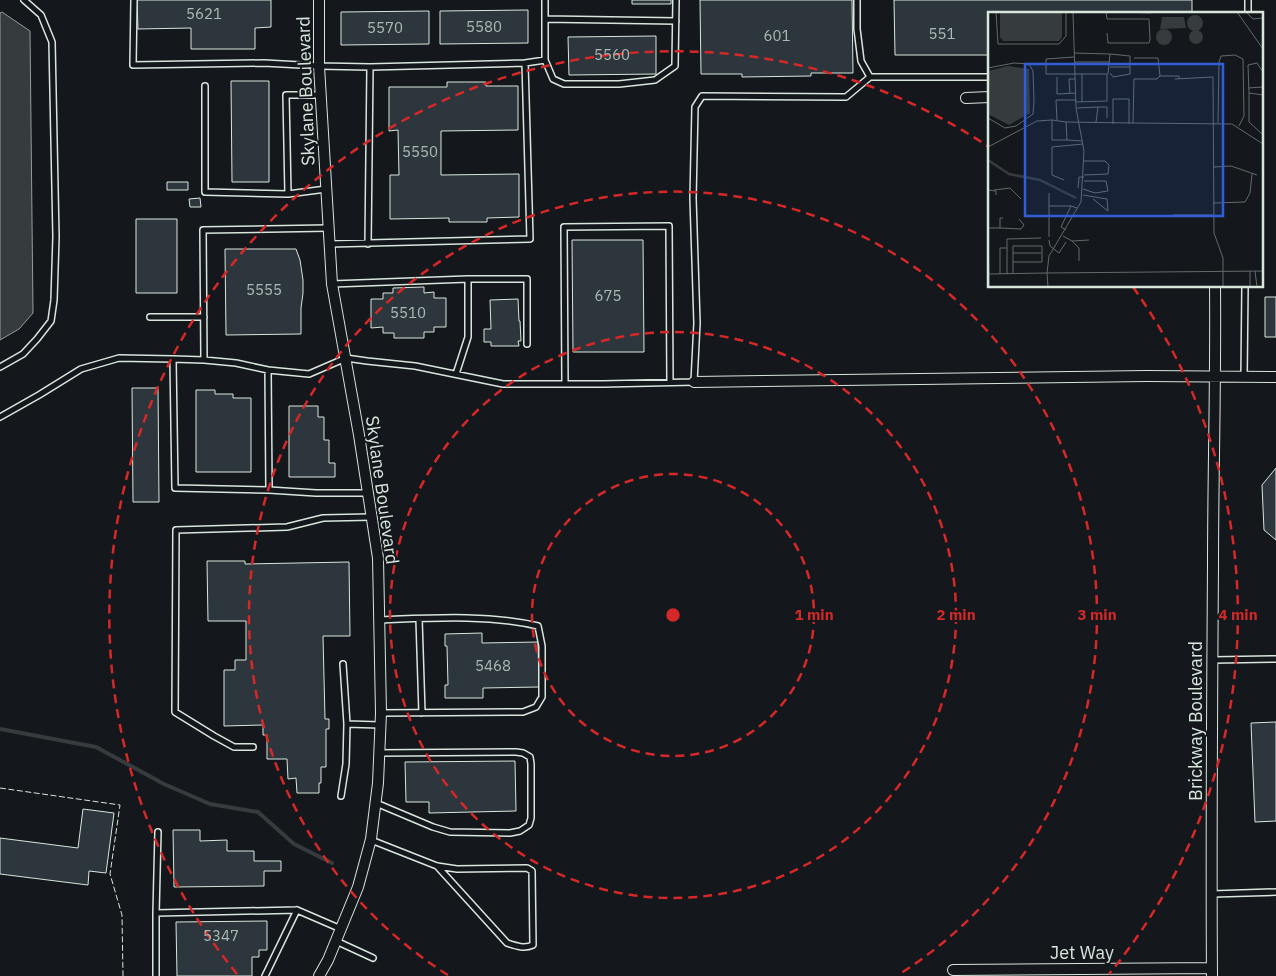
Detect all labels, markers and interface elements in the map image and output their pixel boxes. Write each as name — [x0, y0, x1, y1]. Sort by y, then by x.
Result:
house number: 5621 — [186, 4, 222, 23]
inset map — [988, 12, 1264, 288]
street label: Skylane Boulevard — [291, 16, 320, 166]
house number: 5580 — [466, 17, 502, 36]
house number: 5570 — [367, 18, 403, 37]
house number: 551 — [928, 24, 956, 43]
house number: 601 — [763, 26, 791, 45]
house number: 5560 — [594, 45, 630, 64]
house number: 5550 — [402, 142, 438, 161]
house number: 5555 — [246, 280, 282, 299]
house number: 675 — [594, 286, 622, 305]
house number: 5510 — [390, 303, 426, 322]
street label: Skylane Boulevard — [361, 414, 404, 566]
text: 1 min — [794, 605, 834, 624]
text: 2 min — [936, 605, 976, 624]
text: 3 min — [1077, 605, 1117, 624]
text: 4 min — [1218, 605, 1258, 624]
centre of rings — [664, 606, 682, 624]
street label: Brickway Boulevard — [1184, 641, 1207, 801]
house number: 5468 — [475, 656, 511, 675]
house number: 5347 — [203, 926, 239, 945]
street label: Jet Way — [1050, 941, 1114, 964]

